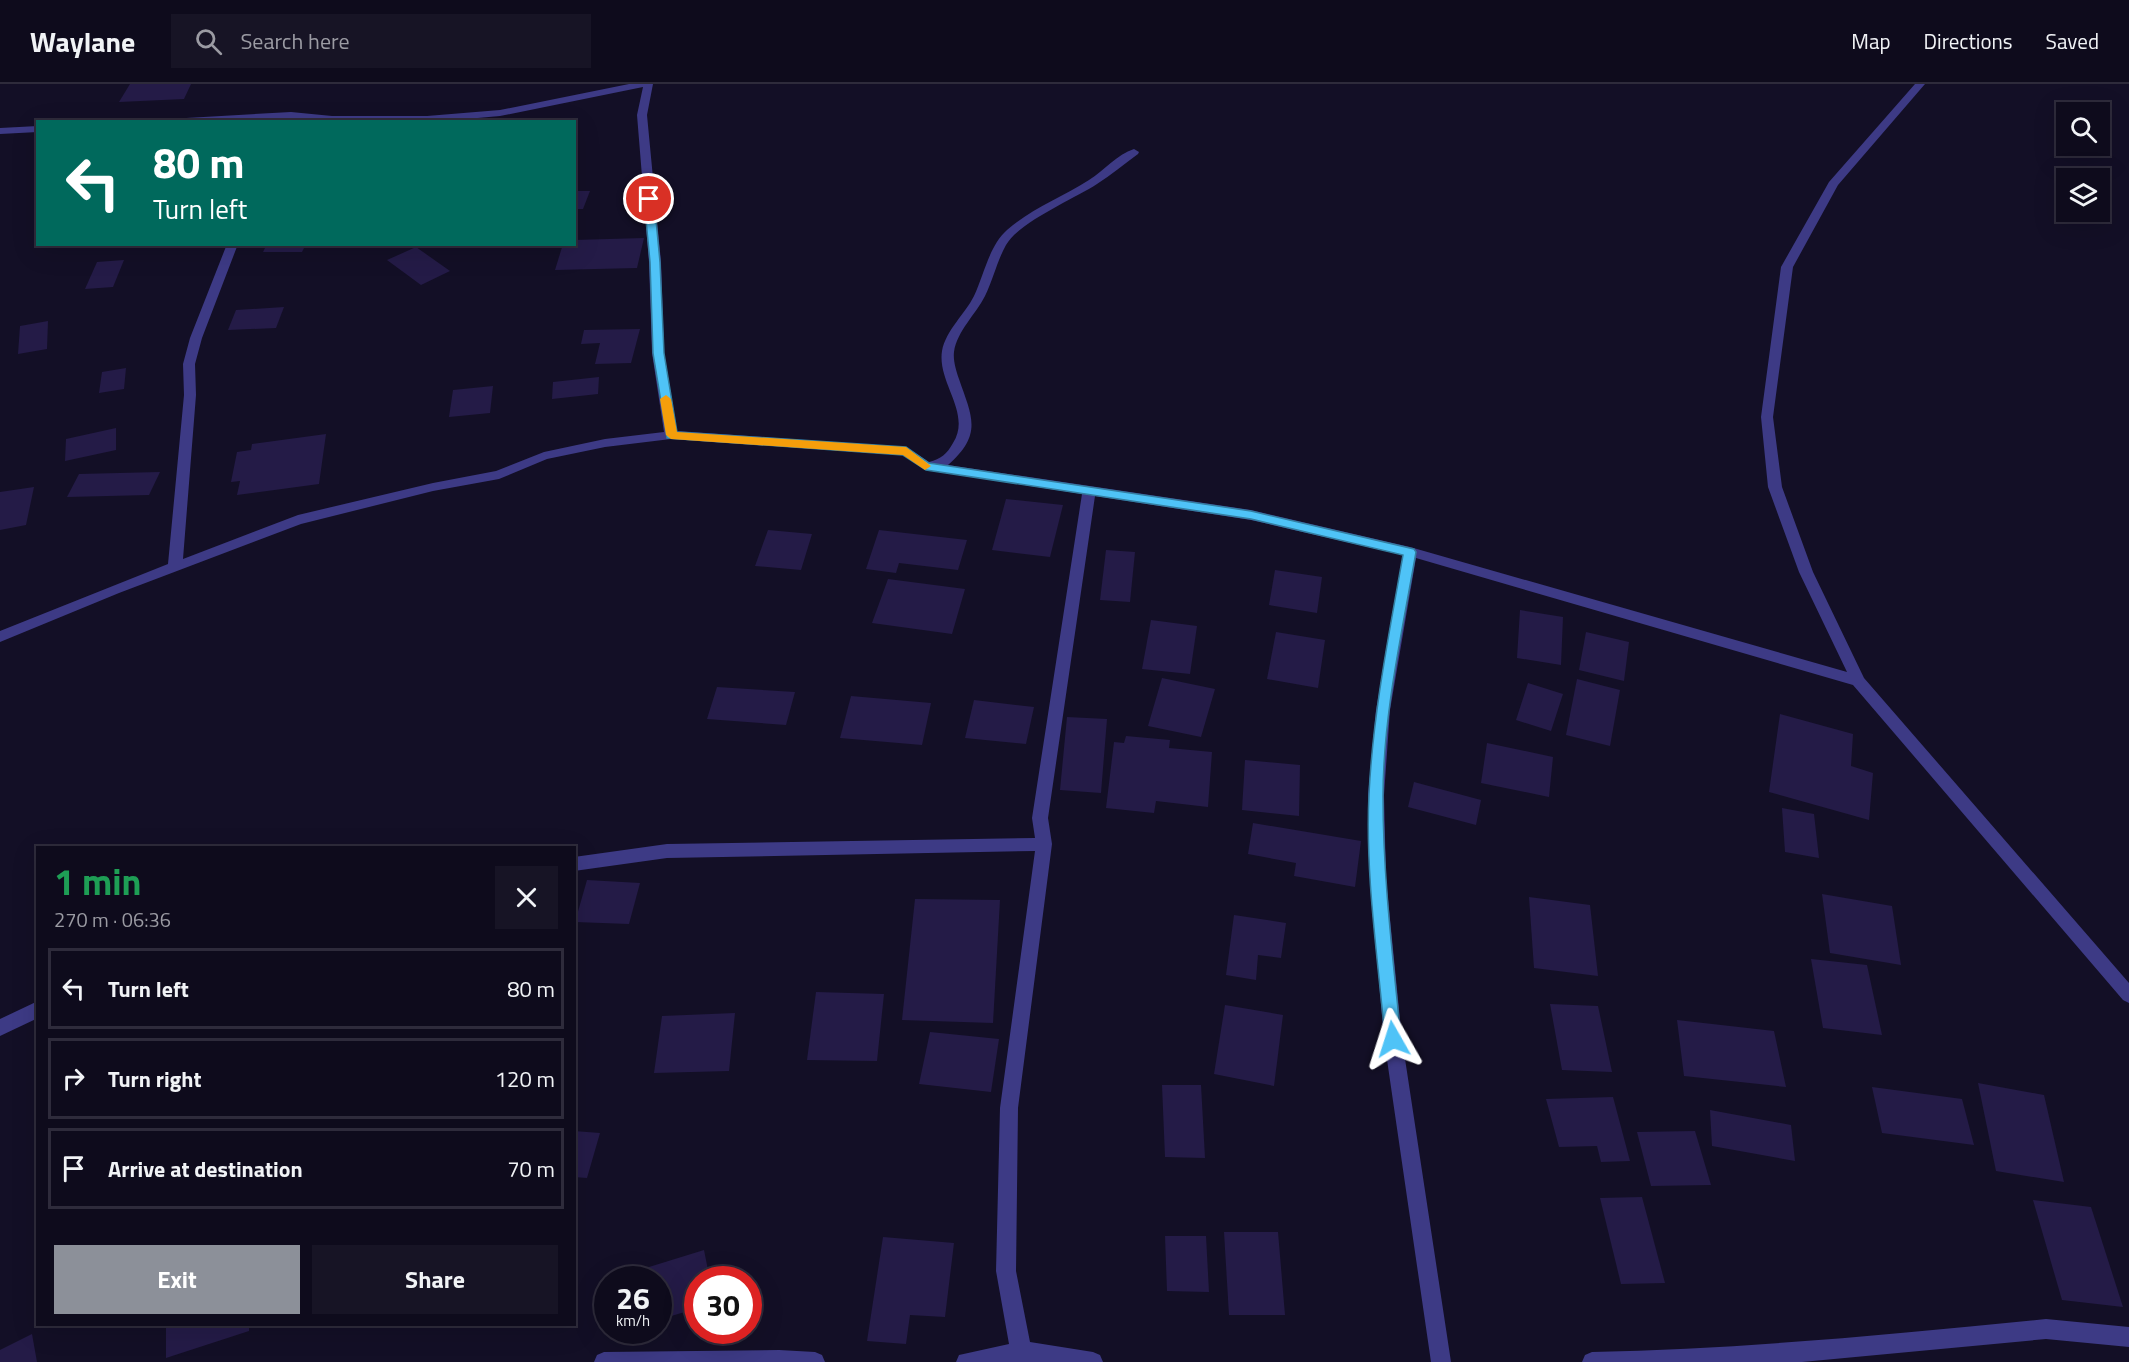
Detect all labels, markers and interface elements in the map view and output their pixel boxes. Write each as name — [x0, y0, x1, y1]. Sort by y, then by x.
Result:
search box — [171, 14, 591, 68]
text: Waylane — [30, 20, 135, 63]
text: Search here — [240, 24, 350, 58]
icon: search — [192, 25, 225, 58]
text: Map — [1851, 25, 1891, 57]
text: Directions — [1924, 25, 2013, 57]
text: Saved — [2046, 25, 2099, 57]
map controls — [2056, 102, 2110, 222]
button: search — [2056, 102, 2110, 156]
text: 80 m — [153, 130, 245, 194]
icon: left — [54, 144, 132, 222]
button: layers — [2056, 168, 2110, 222]
pin — [623, 173, 674, 224]
icon: arrive — [632, 182, 665, 215]
text: Turn left — [153, 188, 247, 229]
text: 1 min — [54, 854, 141, 909]
button: close — [495, 866, 558, 929]
text: 270 m · 06:36 — [54, 904, 171, 935]
icon: left — [57, 972, 90, 1005]
text: Turn left — [108, 972, 189, 1006]
text: 80 m — [507, 972, 555, 1006]
position arrow — [1361, 1007, 1425, 1071]
icon: right — [57, 1062, 90, 1095]
text: Turn right — [108, 1062, 202, 1096]
text: 120 m — [495, 1062, 555, 1096]
icon: arrive — [57, 1152, 90, 1185]
text: Arrive at destination — [108, 1152, 303, 1186]
text: 70 m — [507, 1152, 555, 1186]
button: Exit — [54, 1245, 300, 1314]
button: Share — [312, 1245, 558, 1314]
speed limit sign: 30 — [684, 1266, 762, 1344]
text: 26 — [616, 1275, 650, 1321]
text: km/h — [616, 1309, 650, 1332]

